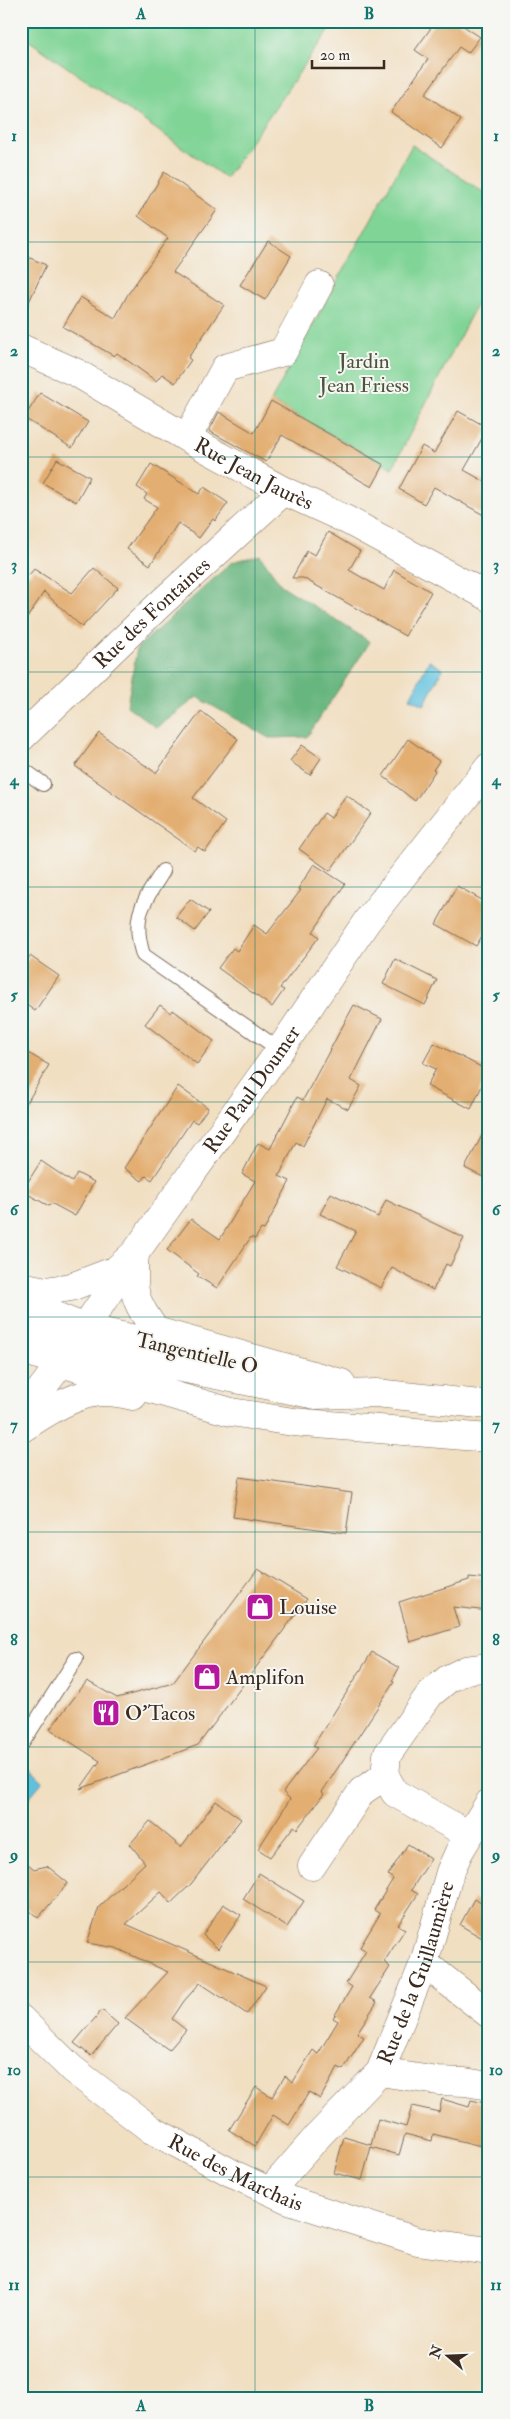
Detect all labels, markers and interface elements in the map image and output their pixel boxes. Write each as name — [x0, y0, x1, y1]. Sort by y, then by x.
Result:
text: A — [135, 4, 147, 24]
text: B — [364, 4, 374, 24]
scale bar — [312, 38, 385, 70]
text: 20 m — [320, 46, 350, 65]
text: 1 — [11, 126, 17, 146]
text: 1 — [493, 126, 499, 146]
text: 2 — [10, 341, 18, 361]
text: 2 — [492, 341, 500, 361]
park label: Jardin Jean Friess — [318, 348, 409, 399]
street label: Rue Jean Jaurès — [189, 432, 317, 517]
street label: Rue des Fontaines — [88, 552, 216, 675]
text: 3 — [11, 555, 17, 575]
text: 3 — [493, 555, 499, 575]
text: 4 — [9, 770, 20, 790]
text: 4 — [491, 770, 502, 790]
text: 5 — [10, 985, 18, 1005]
text: 5 — [492, 985, 500, 1005]
street label: Rue Paul Doumer — [197, 1020, 307, 1159]
text: 6 — [10, 1200, 20, 1220]
text: 6 — [492, 1200, 502, 1220]
street label: Tangentielle O — [133, 1326, 261, 1381]
text: 7 — [10, 1415, 18, 1435]
text: 7 — [492, 1415, 500, 1435]
shop icon: Louise — [245, 1592, 275, 1622]
place label: Louise — [279, 1594, 337, 1621]
text: 8 — [10, 1630, 18, 1650]
text: 8 — [492, 1630, 500, 1650]
shop icon: Amplifon — [192, 1662, 222, 1692]
place label: Amplifon — [225, 1664, 305, 1691]
restaurant icon: O'Tacos — [91, 1698, 121, 1728]
place label: O'Tacos — [125, 1700, 195, 1727]
text: 9 — [8, 1845, 18, 1865]
text: 9 — [490, 1845, 500, 1865]
street label: Rue de la Guillaumière — [372, 1878, 461, 2068]
text: 10 — [7, 2060, 21, 2080]
text: 10 — [489, 2060, 503, 2080]
street label: Rue des Marchais — [163, 2128, 306, 2217]
text: 11 — [8, 2275, 20, 2295]
text: 11 — [490, 2275, 502, 2295]
north arrow — [422, 2332, 472, 2382]
text: N — [426, 2343, 446, 2362]
text: A — [135, 2396, 147, 2416]
text: B — [364, 2396, 374, 2416]

